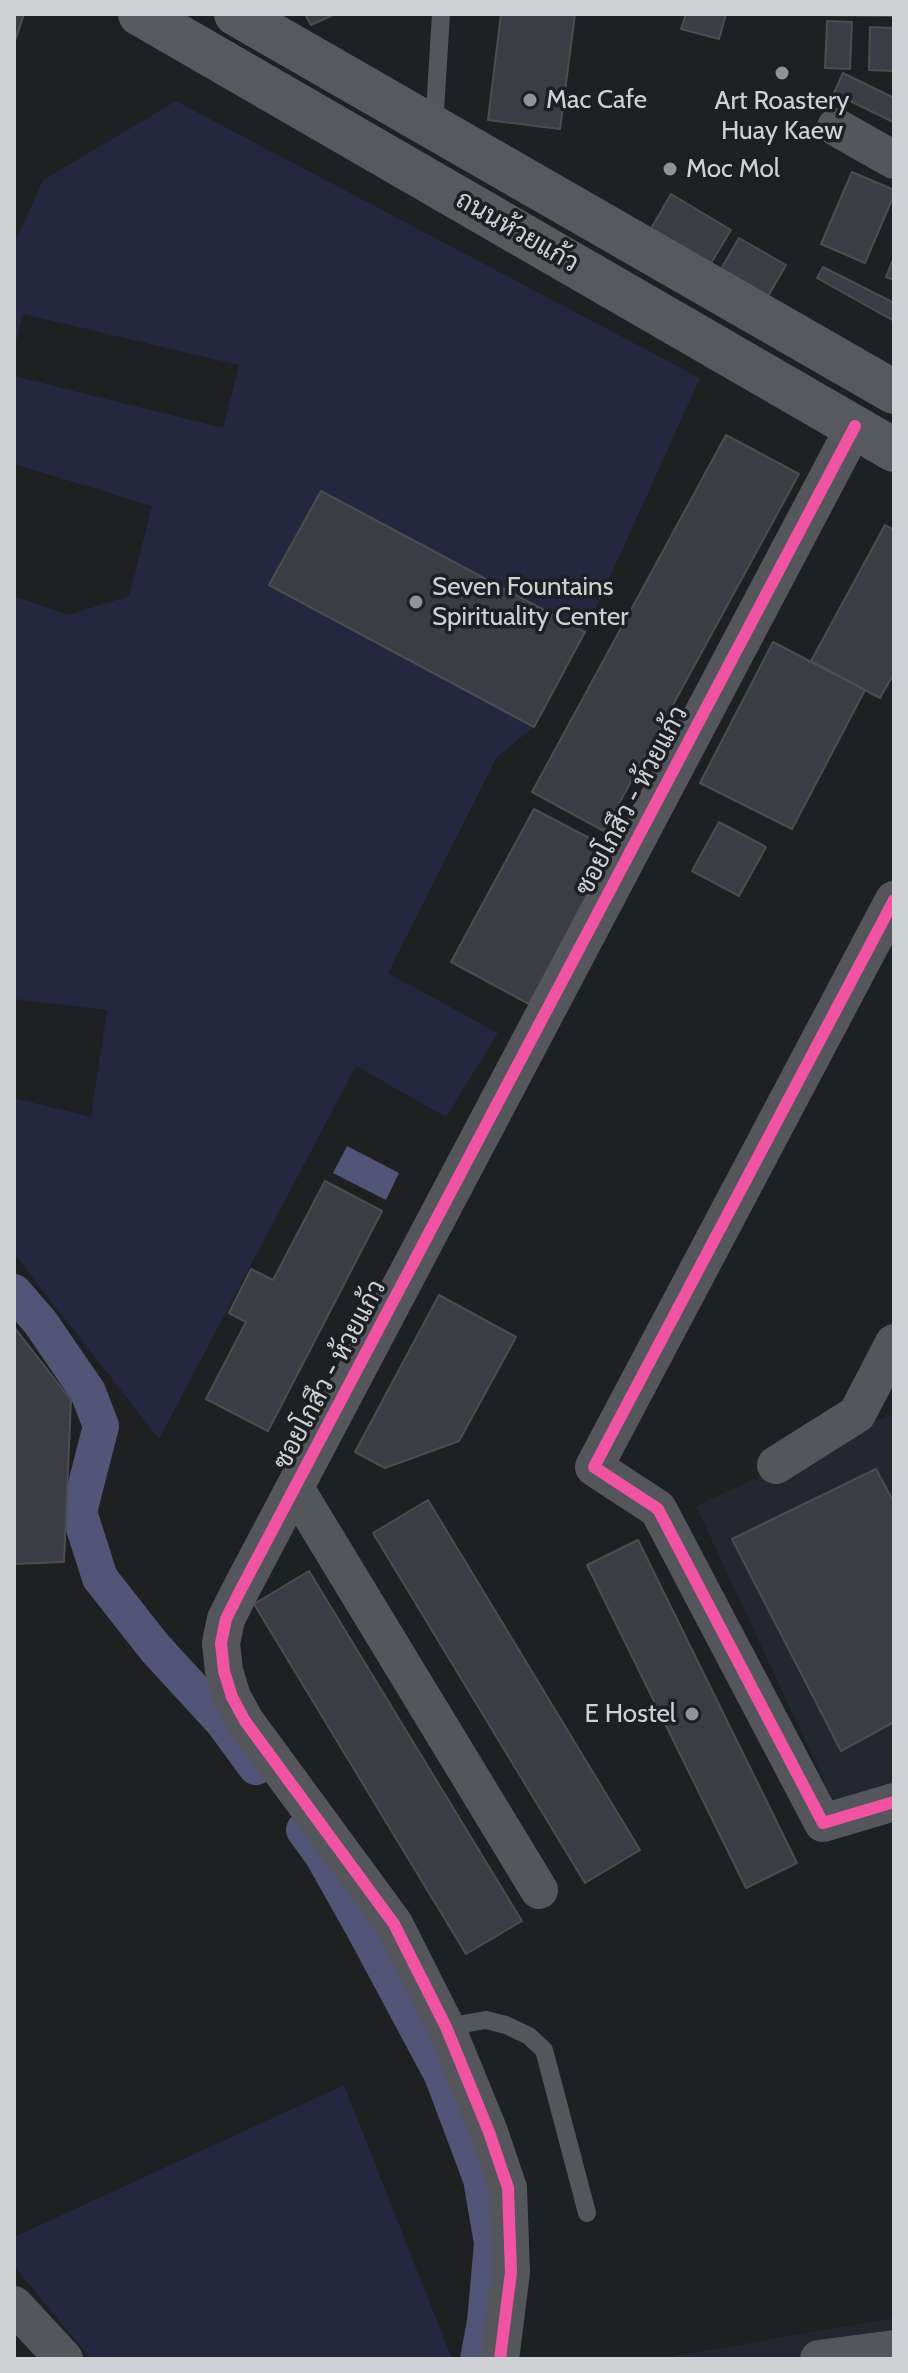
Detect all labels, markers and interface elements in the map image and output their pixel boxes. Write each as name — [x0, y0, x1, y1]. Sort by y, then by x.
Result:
marker: Art Roastery Huay Kaew — [773, 64, 791, 82]
place label: Mac Cafe — [546, 84, 647, 116]
place label: Art Roastery Huay Kaew — [715, 85, 849, 146]
marker: Mac Cafe — [521, 91, 539, 109]
place label: Moc Mol — [686, 153, 780, 185]
marker: Moc Mol — [661, 160, 679, 178]
street label: ถนนห้วยแก้ว — [450, 184, 584, 280]
place label: Seven Fountains Spirituality Center — [432, 571, 628, 632]
marker: Seven Fountains Spirituality Center — [407, 593, 425, 611]
street label: ซอยโกสึว - ห้วยแก้ว — [569, 701, 695, 901]
street label: ซอยโกสึว - ห้วยแก้ว — [267, 1275, 393, 1475]
place label: E Hostel — [585, 1698, 676, 1730]
marker: E Hostel — [683, 1705, 701, 1723]

